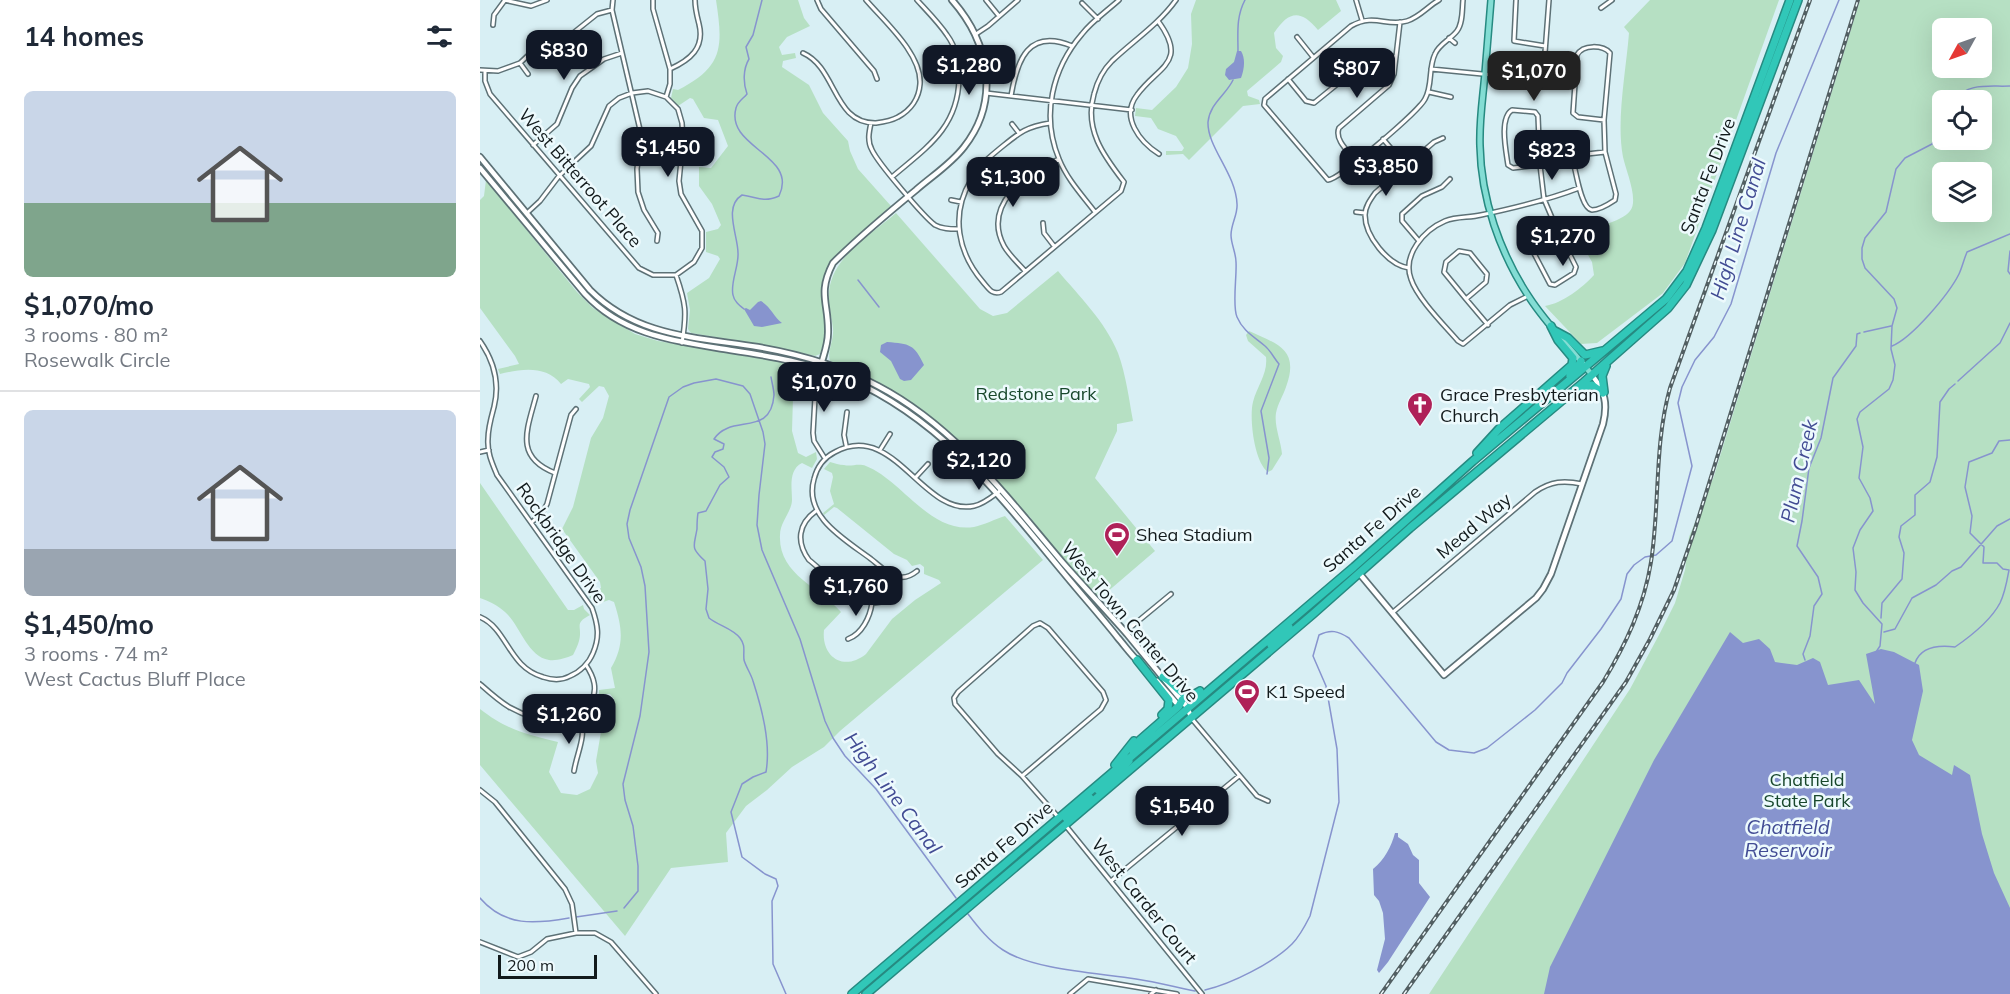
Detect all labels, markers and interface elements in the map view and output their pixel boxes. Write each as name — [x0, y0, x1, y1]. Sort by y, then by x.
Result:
north arrow — [1932, 18, 1992, 78]
map controls — [1932, 18, 1992, 222]
text: 14 homes — [24, 20, 144, 53]
icon: filters — [423, 20, 456, 53]
pin: $830 — [528, 30, 600, 81]
text: $830 — [540, 37, 588, 62]
pin: $1,280 — [920, 45, 1018, 96]
pin: $807 — [1321, 48, 1393, 99]
pin: $1,070 — [1485, 51, 1583, 102]
text: $1,280 — [937, 52, 1001, 77]
text: $807 — [1333, 55, 1381, 80]
text: $1,070 — [1502, 58, 1566, 83]
button: locate — [1932, 90, 1992, 150]
street label: West Bitterroot Place — [514, 103, 647, 252]
street label: Santa Fe Drive — [1675, 115, 1740, 237]
pin: $1,450 — [619, 127, 717, 178]
icon: home — [186, 130, 294, 238]
pin: $823 — [1516, 130, 1588, 181]
text: $1,450 — [636, 134, 700, 159]
text: $823 — [1528, 137, 1576, 162]
pin: $3,850 — [1337, 146, 1435, 197]
text: $3,850 — [1354, 153, 1418, 178]
water label: High Line Canal — [1704, 155, 1771, 303]
pin: $1,300 — [964, 157, 1062, 208]
button: layers — [1932, 162, 1992, 222]
text: $1,300 — [981, 164, 1045, 189]
pin: $1,270 — [1514, 216, 1612, 267]
text: $1,270 — [1531, 223, 1595, 248]
text: $1,070/mo — [24, 289, 154, 322]
text: 3 rooms · 80 m² — [24, 322, 168, 347]
text: Rosewalk Circle — [24, 347, 170, 372]
pin: $1,070 — [775, 362, 873, 413]
text: $1,070 — [792, 369, 856, 394]
park label: Redstone Park — [975, 382, 1097, 405]
place label: Grace Presbyterian Church — [1440, 383, 1599, 427]
church icon: Grace Presbyterian Church — [1405, 390, 1435, 428]
water label: Plum Creek — [1775, 416, 1823, 525]
pin: $2,120 — [930, 440, 1028, 491]
text: $2,120 — [947, 447, 1011, 472]
icon: home — [186, 449, 294, 557]
street label: Rockbridge Drive — [511, 478, 612, 607]
street label: Santa Fe Drive — [1318, 480, 1425, 577]
street label: Mead Way — [1432, 487, 1516, 564]
sports icon: Shea Stadium — [1102, 520, 1132, 558]
place label: Shea Stadium — [1136, 523, 1253, 546]
street label: West Town Center Drive — [1057, 537, 1204, 706]
pin: $1,760 — [807, 566, 905, 617]
text: $1,760 — [824, 573, 888, 598]
text: $1,450/mo — [24, 608, 154, 641]
text: 3 rooms · 74 m² — [24, 641, 168, 666]
text: West Cactus Bluff Place — [24, 666, 246, 691]
sports icon: K1 Speed — [1232, 677, 1262, 715]
place label: K1 Speed — [1266, 680, 1345, 703]
pin: $1,260 — [520, 694, 618, 745]
text: $1,260 — [537, 701, 601, 726]
water label: High Line Canal — [839, 727, 948, 859]
park label: Chatfield State Park — [1764, 768, 1851, 812]
pin: $1,540 — [1133, 786, 1231, 837]
text: $1,540 — [1150, 793, 1214, 818]
street label: Santa Fe Drive — [950, 796, 1057, 893]
water label: Chatfield Reservoir — [1744, 814, 1832, 862]
street label: West Carder Court — [1087, 833, 1202, 968]
scale bar — [498, 952, 597, 980]
text: 200 m — [507, 955, 554, 975]

